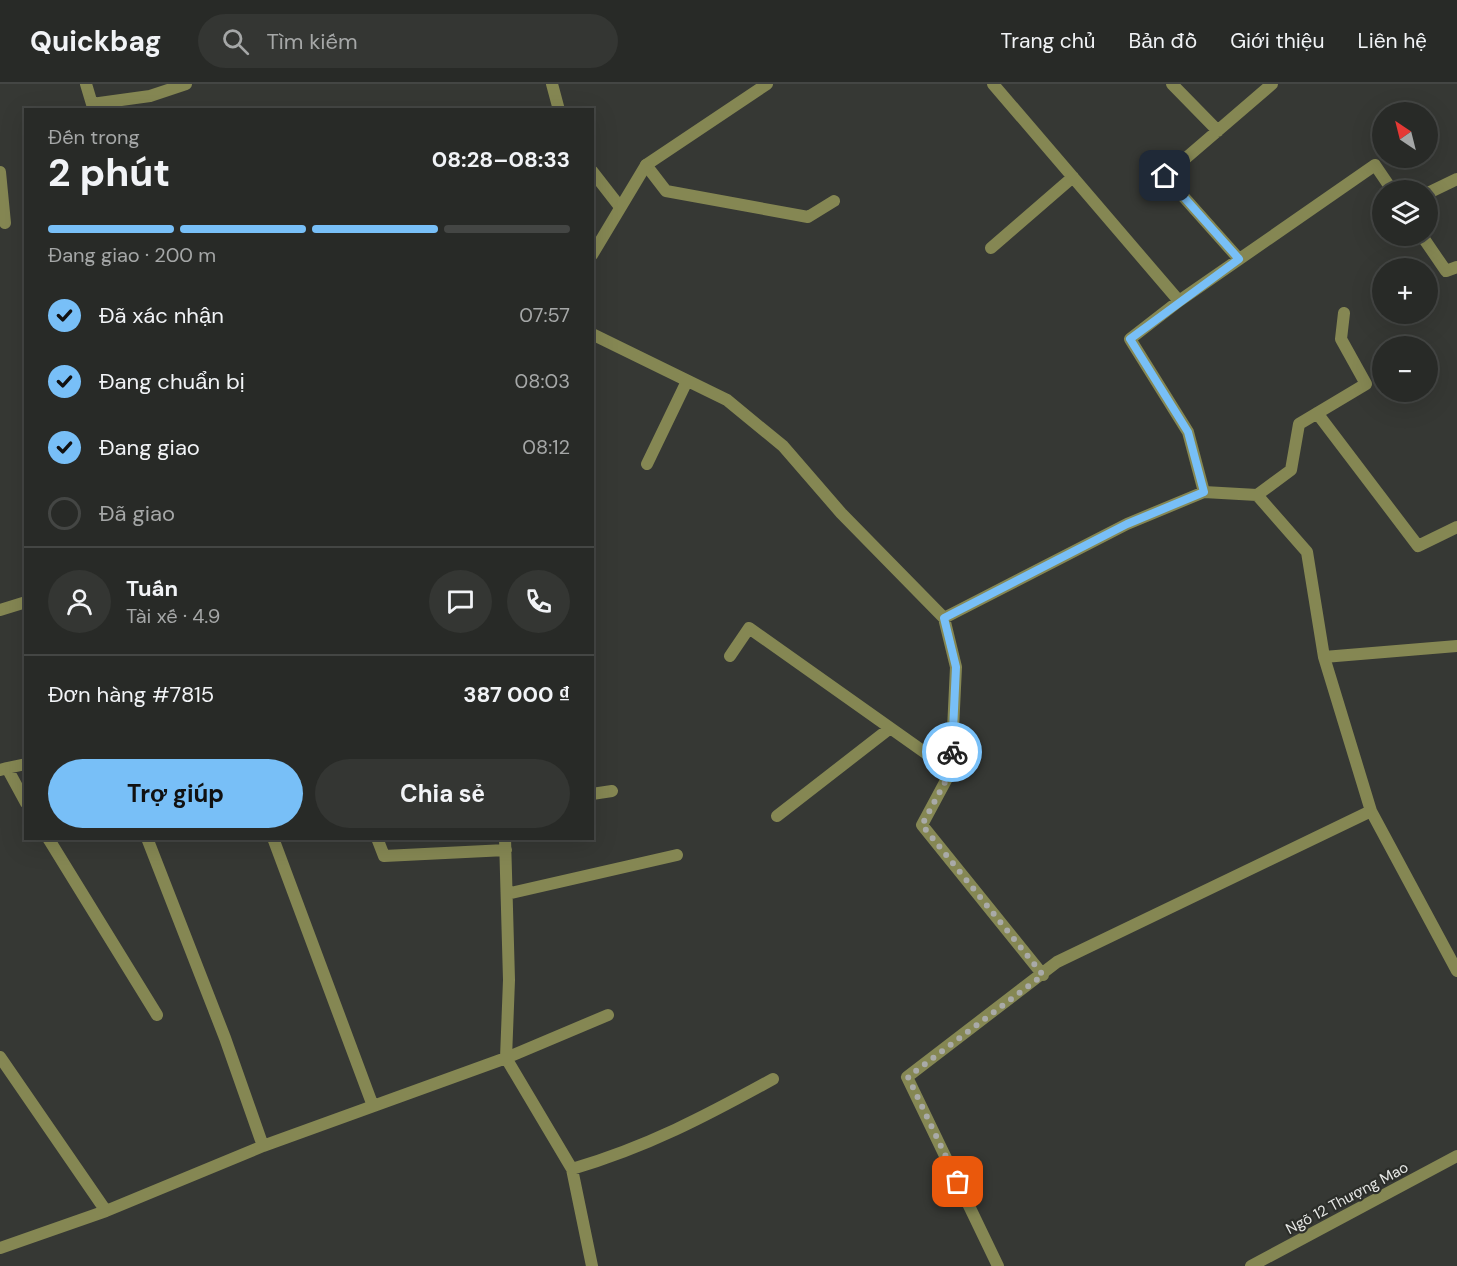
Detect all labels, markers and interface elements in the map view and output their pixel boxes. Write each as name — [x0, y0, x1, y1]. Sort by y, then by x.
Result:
search box — [198, 14, 618, 68]
text: Quickbag — [30, 23, 162, 60]
icon: search — [219, 25, 252, 58]
text: Tìm kiếm — [267, 27, 358, 56]
text: Trang chủ — [1001, 27, 1096, 55]
text: Bản đồ — [1129, 27, 1197, 55]
text: Giới thiệu — [1230, 27, 1325, 55]
text: Liên hệ — [1358, 27, 1427, 55]
north arrow — [1372, 102, 1438, 168]
map controls — [1372, 102, 1438, 402]
text: Đến trong — [48, 124, 140, 150]
text: 08:28–08:33 — [432, 145, 570, 174]
text: 2 phút — [48, 147, 170, 198]
pin — [1139, 150, 1190, 201]
icon: home — [1148, 159, 1181, 192]
button: layers — [1372, 180, 1438, 246]
text: Đang giao · 200 m — [48, 242, 216, 268]
button: + — [1372, 258, 1438, 324]
icon: check — [48, 299, 81, 332]
text: Đã xác nhận — [99, 301, 224, 330]
text: 07:57 — [519, 302, 570, 328]
button: − — [1372, 336, 1438, 402]
icon: check — [48, 365, 81, 398]
text: Đang chuẩn bị — [99, 367, 245, 396]
text: 08:03 — [515, 368, 570, 394]
icon: check — [48, 431, 81, 464]
text: Đang giao — [99, 433, 200, 462]
text: 08:12 — [522, 434, 570, 460]
text: Đã giao — [99, 499, 175, 528]
button: person — [48, 570, 111, 633]
button: chat — [429, 570, 492, 633]
button: phone — [507, 570, 570, 633]
text: Tuấn — [126, 574, 178, 603]
text: Tài xế · 4.9 — [126, 603, 220, 629]
text: Đơn hàng #7815 — [48, 680, 214, 709]
text: 387 000 ₫ — [463, 680, 570, 709]
courier — [922, 722, 982, 782]
icon: bike — [936, 736, 969, 769]
button: Trợ giúp — [48, 759, 303, 828]
button: Chia sẻ — [315, 759, 570, 828]
pin — [932, 1156, 983, 1207]
street label: Ngõ 12 Thượng Mao — [1282, 1157, 1412, 1239]
icon: bag — [941, 1165, 974, 1198]

